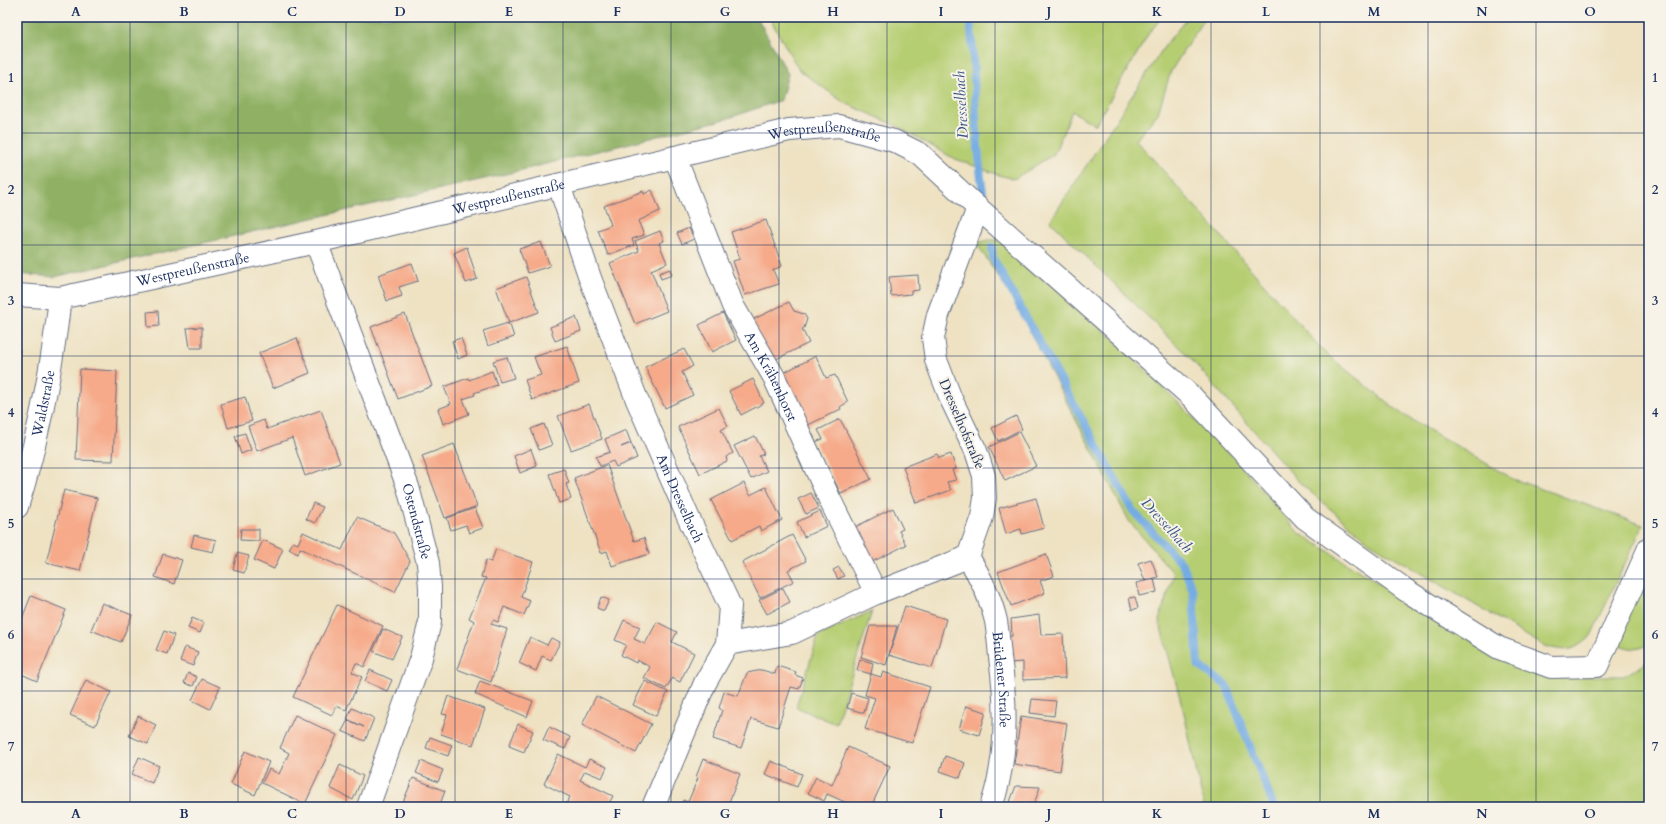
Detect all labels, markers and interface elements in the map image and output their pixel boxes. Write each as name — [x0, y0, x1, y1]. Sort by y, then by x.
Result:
text: A — [71, 3, 81, 21]
text: B — [179, 3, 189, 21]
text: C — [287, 3, 297, 21]
text: D — [394, 3, 406, 21]
text: E — [505, 3, 513, 21]
text: F — [613, 3, 621, 21]
text: G — [720, 3, 731, 21]
text: H — [827, 3, 839, 21]
text: I — [938, 3, 944, 21]
text: J — [1045, 3, 1052, 21]
text: K — [1152, 3, 1163, 21]
text: L — [1262, 3, 1271, 21]
text: M — [1368, 3, 1381, 21]
text: N — [1476, 3, 1488, 21]
text: O — [1584, 3, 1596, 21]
text: 1 — [8, 69, 14, 87]
text: 1 — [1652, 69, 1658, 87]
water label: Dresselbach — [949, 70, 973, 139]
street label: Westpreußenstraße — [765, 117, 883, 147]
street label: Westpreußenstraße — [449, 174, 567, 219]
text: 2 — [8, 181, 15, 199]
text: 2 — [1652, 181, 1659, 199]
street label: Westpreußenstraße — [133, 247, 251, 291]
text: 3 — [8, 292, 15, 310]
text: 3 — [1652, 292, 1659, 310]
street label: Am Krähenhorst — [740, 328, 803, 425]
street label: Waldstraße — [27, 368, 59, 439]
street label: Dresselhofstraße — [934, 376, 990, 472]
text: 4 — [8, 404, 15, 422]
text: 4 — [1652, 404, 1659, 422]
street label: Am Dresselbach — [652, 451, 708, 546]
street label: Ostendstraße — [398, 481, 436, 561]
water label: Dresselbach — [1137, 493, 1198, 557]
text: 5 — [8, 515, 14, 533]
text: 5 — [1652, 515, 1658, 533]
text: 6 — [8, 626, 15, 644]
text: 6 — [1652, 626, 1659, 644]
street label: Brüdener Straße — [988, 630, 1014, 728]
text: 7 — [8, 738, 15, 756]
text: 7 — [1652, 738, 1659, 756]
text: A — [71, 805, 81, 823]
text: B — [179, 805, 189, 823]
text: C — [287, 805, 297, 823]
text: D — [394, 805, 406, 823]
text: E — [505, 805, 513, 823]
text: F — [613, 805, 621, 823]
text: G — [720, 805, 731, 823]
text: H — [827, 805, 839, 823]
text: I — [938, 805, 944, 823]
text: J — [1045, 805, 1052, 823]
text: K — [1152, 805, 1163, 823]
text: L — [1262, 805, 1271, 823]
text: M — [1368, 805, 1381, 823]
text: N — [1476, 805, 1488, 823]
text: O — [1584, 805, 1596, 823]

